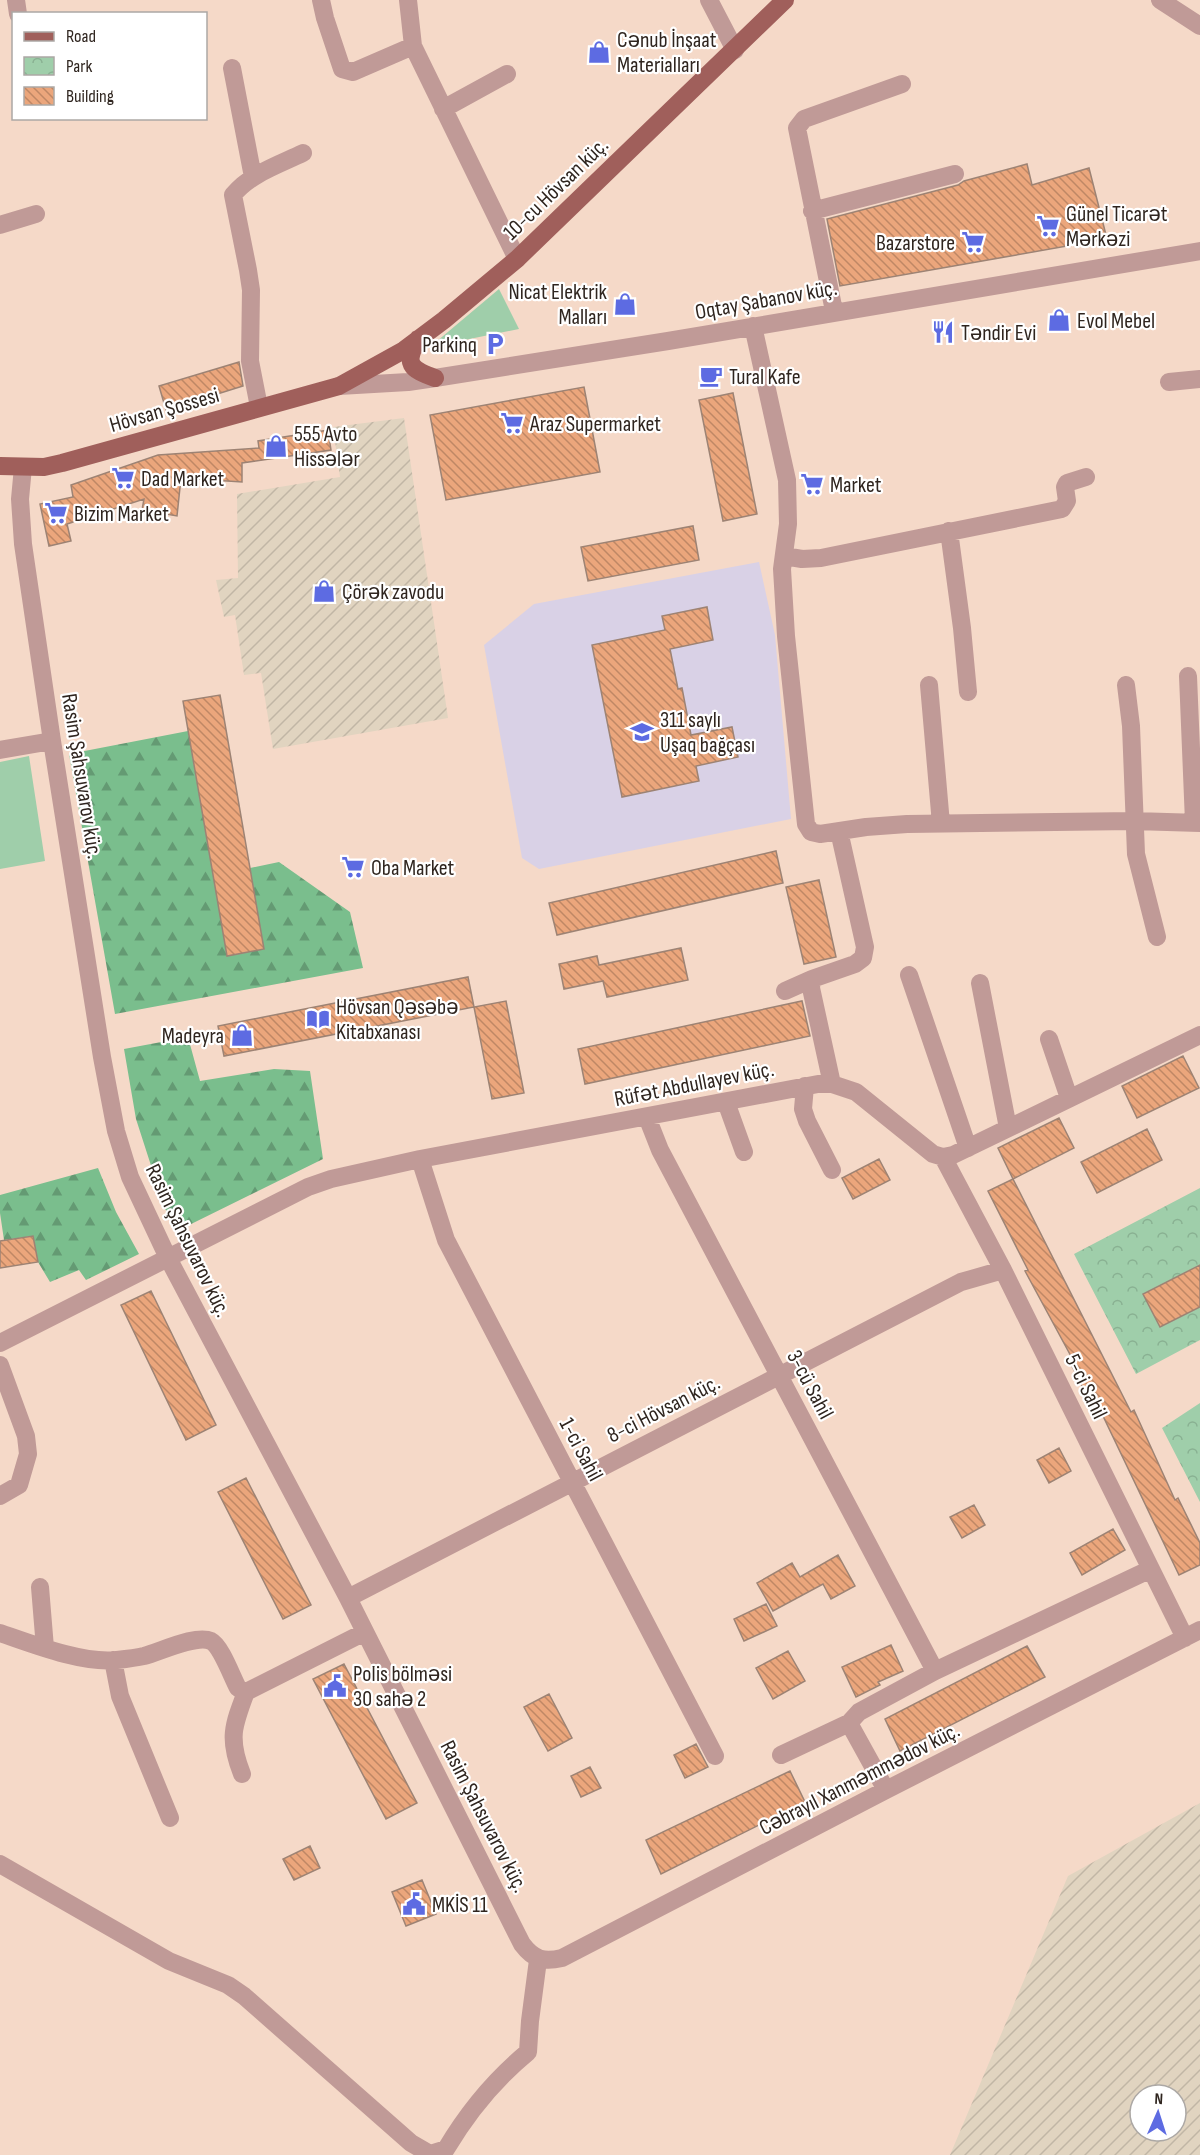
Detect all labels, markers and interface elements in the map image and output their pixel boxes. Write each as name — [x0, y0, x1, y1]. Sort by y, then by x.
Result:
legend — [12, 12, 207, 120]
text: Road — [66, 26, 96, 47]
place label: Cənub İnşaat Materialları — [617, 27, 717, 79]
shop icon: Cənub İnşaat Materialları — [586, 39, 612, 65]
text: Park — [66, 56, 92, 77]
text: Building — [66, 86, 114, 107]
street label: 10-cu Hövsan küç. — [498, 132, 614, 246]
place label: Günel Ticarət Mərkəzi — [1066, 201, 1168, 253]
supermarket icon: Günel Ticarət Mərkəzi — [1035, 213, 1061, 239]
supermarket icon: Bazarstore — [960, 229, 986, 255]
place label: Bazarstore — [876, 230, 955, 257]
street label: Oqtay Şabanov küç. — [693, 275, 839, 326]
place label: Nicat Elektrik Malları — [509, 279, 608, 331]
shop icon: Nicat Elektrik Malları — [612, 291, 638, 317]
shop icon: Evol Mebel — [1046, 307, 1072, 333]
place label: Evol Mebel — [1077, 308, 1155, 335]
restaurant icon: Təndir Evi — [930, 319, 956, 345]
place label: Təndir Evi — [961, 320, 1036, 347]
parking icon: Parkinq — [482, 331, 508, 357]
place label: Parkinq — [422, 332, 477, 359]
cafe icon: Tural Kafe — [698, 363, 724, 389]
place label: Tural Kafe — [729, 364, 801, 391]
street label: Hövsan Şossesi — [106, 382, 222, 439]
supermarket icon: Araz Supermarket — [499, 410, 525, 436]
place label: Araz Supermarket — [529, 411, 661, 438]
place label: 555 Avto Hissələr — [294, 421, 360, 473]
shop icon: 555 Avto Hissələr — [263, 433, 289, 459]
supermarket icon: Dad Market — [110, 465, 136, 491]
place label: Dad Market — [141, 466, 224, 493]
supermarket icon: Market — [799, 471, 825, 497]
place label: Market — [830, 472, 882, 499]
supermarket icon: Bizim Market — [43, 500, 69, 526]
place label: Bizim Market — [74, 501, 169, 528]
shop icon: Çörək zavodu — [311, 578, 337, 604]
place label: Çörək zavodu — [342, 579, 444, 606]
street label: Rasim Şahsuvarov küç. — [55, 692, 108, 861]
place label: 311 saylı Uşaq bağçası — [660, 707, 755, 759]
school or university icon: 311 saylı Uşaq bağçası — [629, 719, 655, 745]
supermarket icon: Oba Market — [340, 854, 366, 880]
place label: Oba Market — [371, 855, 455, 882]
place label: Hövsan Qəsəbə Kitabxanası — [336, 994, 458, 1046]
library icon: Hövsan Qəsəbə Kitabxanası — [305, 1006, 331, 1032]
shop icon: Madeyra — [229, 1022, 255, 1048]
place label: Madeyra — [162, 1023, 224, 1050]
street label: Rüfət Abdullayev küç. — [612, 1056, 776, 1113]
street label: Rasim Şahsuvarov küç. — [139, 1160, 236, 1322]
street label: 3-cü Sahil — [780, 1346, 839, 1424]
street label: 5-ci Sahil — [1058, 1350, 1113, 1423]
street label: 8-ci Hövsan küç. — [603, 1369, 725, 1449]
street label: 1-ci Sahil — [553, 1413, 608, 1486]
place label: Polis bölməsi 30 sahə 2 — [353, 1661, 452, 1713]
public building icon: Polis bölməsi 30 sahə 2 — [322, 1673, 348, 1699]
street label: Cəbrayıl Xanməmmədov küç. — [755, 1717, 964, 1842]
street label: Rasim Şahsuvarov küç. — [434, 1736, 534, 1897]
public building icon: MKİS 11 — [401, 1891, 427, 1917]
place label: MKİS 11 — [432, 1892, 488, 1919]
north arrow — [1128, 2083, 1188, 2143]
text: N — [1154, 2090, 1163, 2109]

